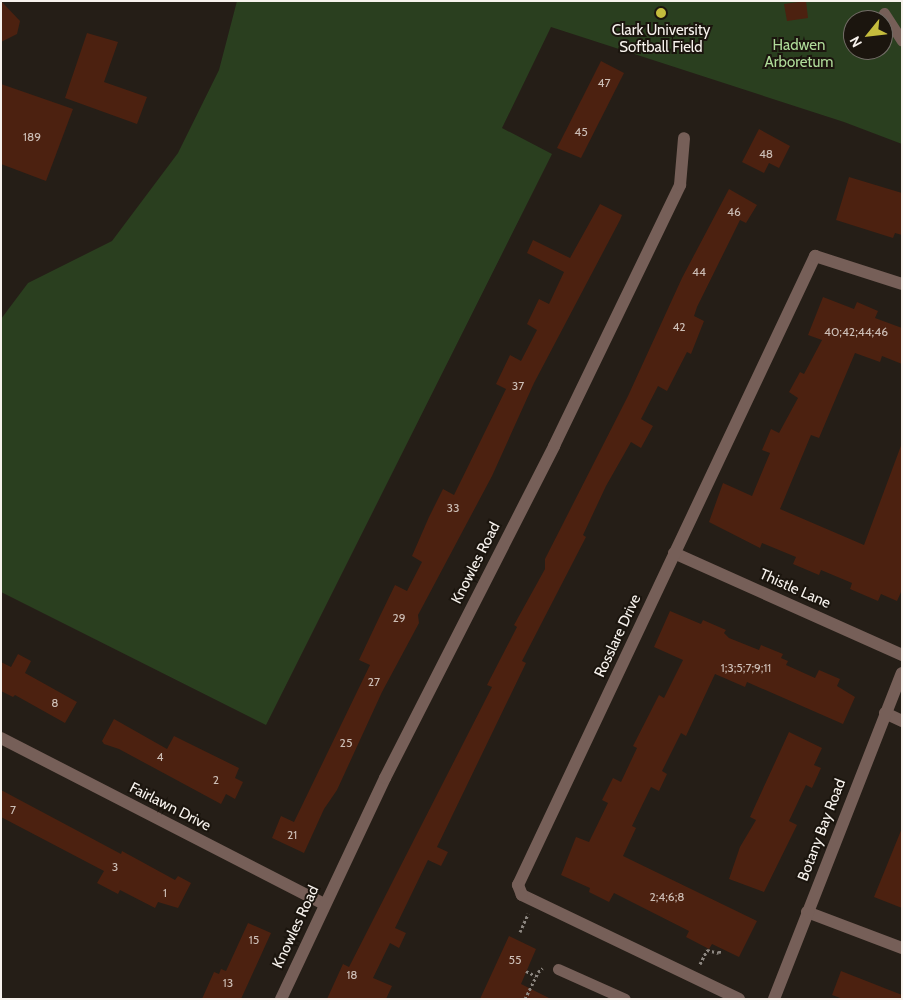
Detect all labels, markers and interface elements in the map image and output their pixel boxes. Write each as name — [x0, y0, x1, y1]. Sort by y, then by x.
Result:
marker: Clark University Softball Field — [655, 7, 667, 19]
north arrow — [843, 10, 893, 60]
place label: Clark University Softball Field — [612, 21, 710, 56]
text: N — [845, 33, 866, 50]
park label: Hadwen Arboretum — [765, 36, 833, 71]
house number: 47 — [598, 76, 610, 90]
house number: 45 — [574, 125, 588, 139]
house number: 189 — [23, 130, 41, 144]
house number: 48 — [759, 147, 773, 161]
house number: 46 — [727, 205, 741, 219]
house number: 44 — [692, 265, 706, 279]
house number: 42 — [672, 320, 686, 334]
house number: 40;42;44;46 — [824, 325, 888, 339]
house number: 37 — [512, 379, 524, 393]
house number: 33 — [447, 501, 459, 515]
street label: Knowles Road — [448, 519, 504, 607]
street label: Thistle Lane — [757, 565, 833, 613]
street label: Rosslare Drive — [591, 592, 645, 680]
house number: 29 — [392, 611, 406, 625]
house number: 1;3;5;7;9;11 — [721, 661, 771, 675]
house number: 27 — [368, 675, 380, 689]
house number: 8 — [51, 696, 59, 710]
house number: 25 — [340, 736, 352, 750]
house number: 4 — [157, 750, 163, 764]
house number: 2 — [213, 773, 219, 787]
street label: Botany Bay Road — [794, 776, 850, 884]
street label: Fairlawn Drive — [126, 779, 214, 835]
house number: 7 — [10, 803, 16, 817]
house number: 21 — [287, 828, 297, 842]
house number: 3 — [112, 860, 118, 874]
street label: Knowles Road — [269, 883, 323, 971]
house number: 1 — [163, 886, 167, 900]
house number: 2;4;6;8 — [649, 890, 685, 904]
house number: 15 — [249, 933, 259, 947]
house number: 55 — [509, 953, 521, 967]
house number: 18 — [346, 968, 358, 982]
house number: 13 — [223, 976, 233, 990]

